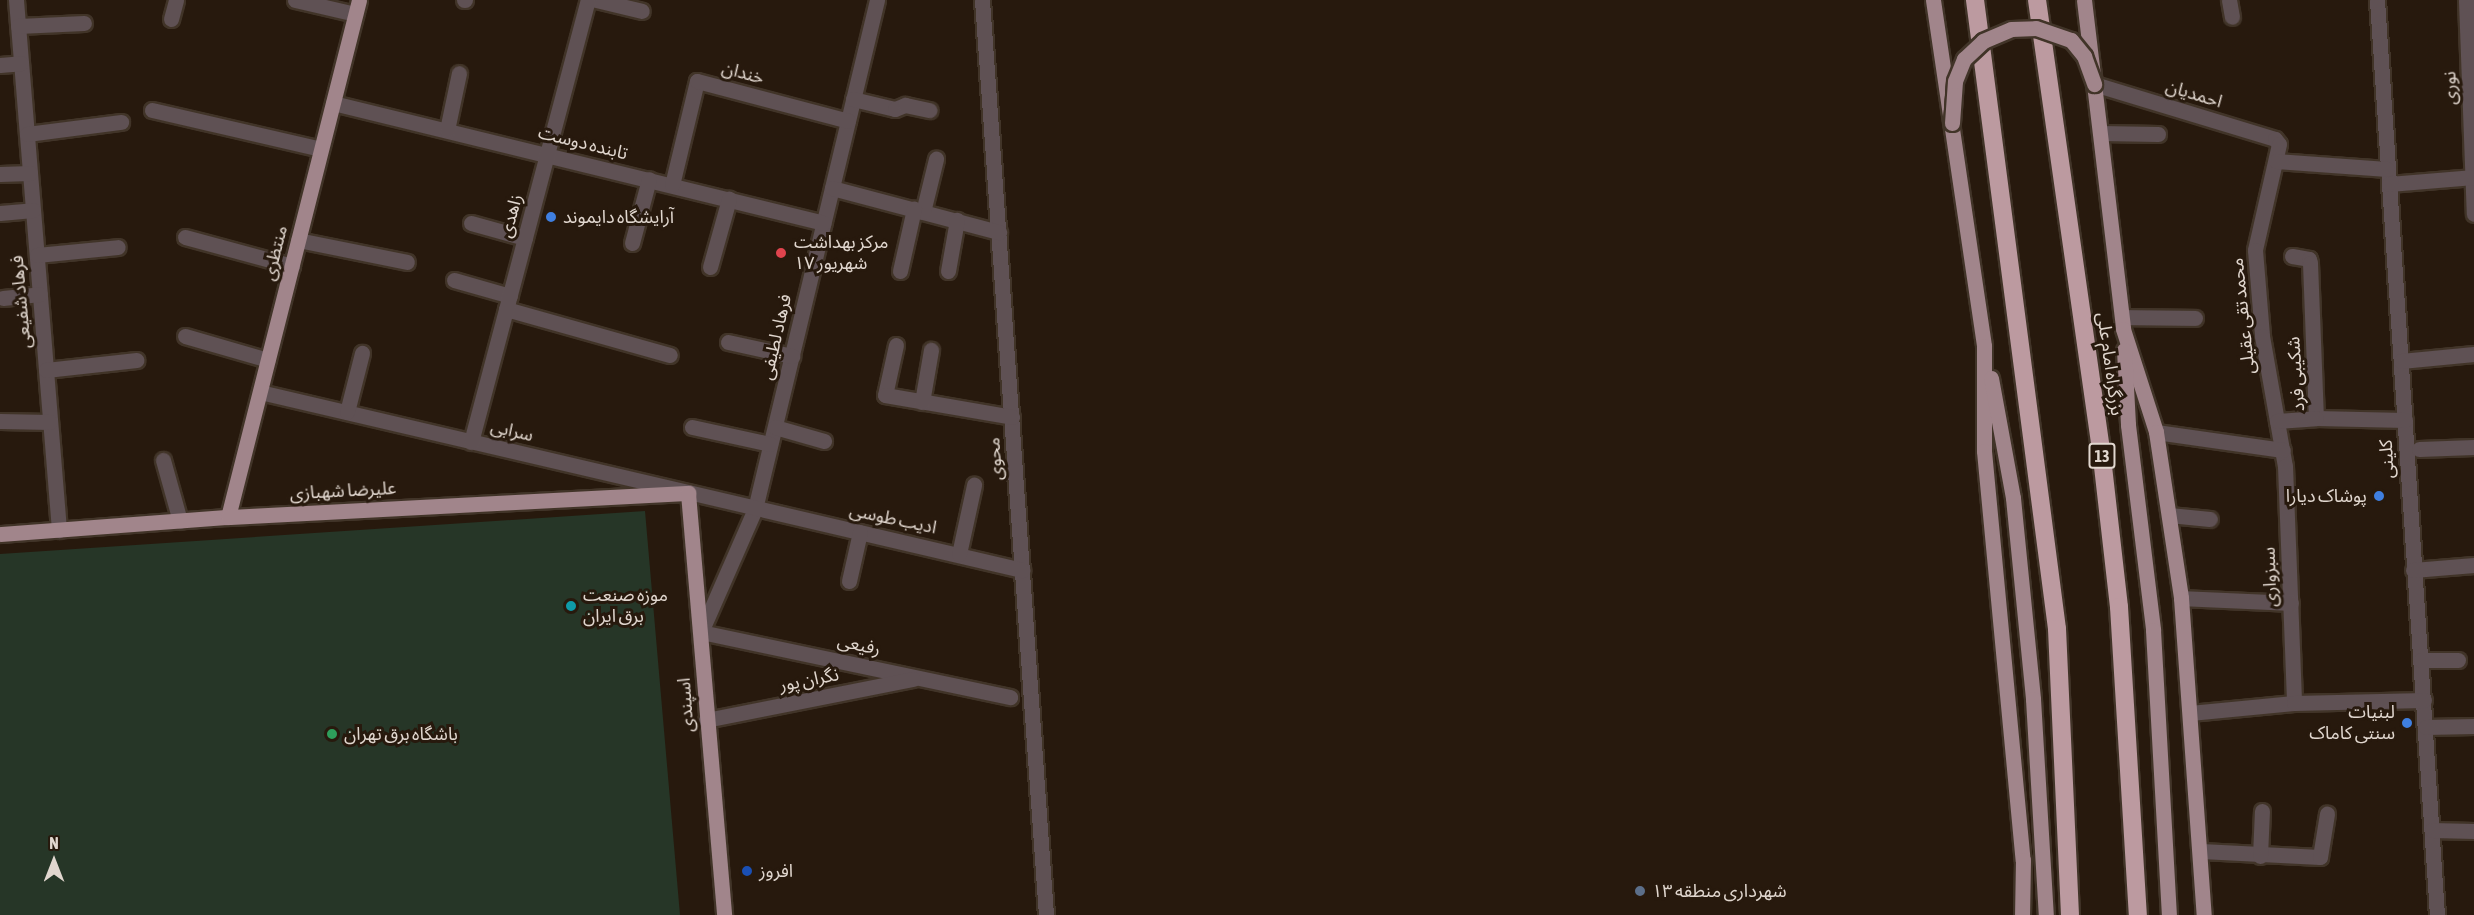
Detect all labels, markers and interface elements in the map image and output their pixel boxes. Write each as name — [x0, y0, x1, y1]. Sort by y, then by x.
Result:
street label: خندان — [719, 57, 767, 89]
street label: نوری — [2439, 71, 2461, 105]
street label: احمدیان — [2163, 75, 2225, 113]
street label: تابنده دوست — [536, 121, 630, 165]
street label: زاهدی — [495, 192, 527, 240]
place label: آرایشگاه دایموند — [563, 206, 674, 228]
marker: آرایشگاه دایموند — [544, 210, 558, 224]
street label: منتظری — [258, 223, 292, 283]
place label: مرکز بهداشت ۱۷ شهریور — [794, 232, 888, 274]
marker: مرکز بهداشت ۱۷ شهریور — [772, 244, 790, 262]
street label: فرهاد شفیعی — [6, 255, 36, 349]
street label: محمد تقی عقیلی — [2226, 257, 2260, 375]
street label: فرهاد لطیفی — [756, 292, 796, 382]
street label: بزرگراه امام علی — [2092, 311, 2128, 417]
street label: شکیبی فرد — [2283, 336, 2309, 412]
street label: سرابی — [489, 416, 535, 446]
street label: محوی — [983, 437, 1007, 481]
street label: کلینی — [2375, 439, 2399, 479]
road number: 13 — [2087, 443, 2117, 469]
street label: علیرضا شهبازی — [289, 477, 397, 505]
place label: پوشاک دیارا — [2286, 485, 2367, 507]
marker: پوشاک دیارا — [2372, 489, 2386, 503]
street label: ادیب طوسی — [848, 499, 938, 539]
street label: سبزواری — [2258, 547, 2282, 607]
place label: موزه صنعت برق ایران — [583, 585, 668, 628]
marker: موزه صنعت برق ایران — [564, 599, 578, 613]
street label: رفیعی — [836, 630, 882, 660]
street label: نگران پور — [777, 664, 841, 696]
street label: اسپندی — [673, 677, 699, 733]
place label: لبنیات سنتی کاماک — [2309, 702, 2395, 744]
marker: لبنیات سنتی کاماک — [2400, 716, 2414, 730]
place label: باشگاه برق تهران — [344, 723, 458, 745]
marker: باشگاه برق تهران — [325, 727, 339, 741]
north arrow — [24, 831, 84, 891]
text: N — [49, 834, 59, 852]
place label: افروز — [759, 860, 793, 882]
marker: افروز — [740, 864, 754, 878]
place label: شهرداری منطقه ۱۳ — [1652, 880, 1787, 902]
marker: شهرداری منطقه ۱۳ — [1633, 884, 1647, 898]

